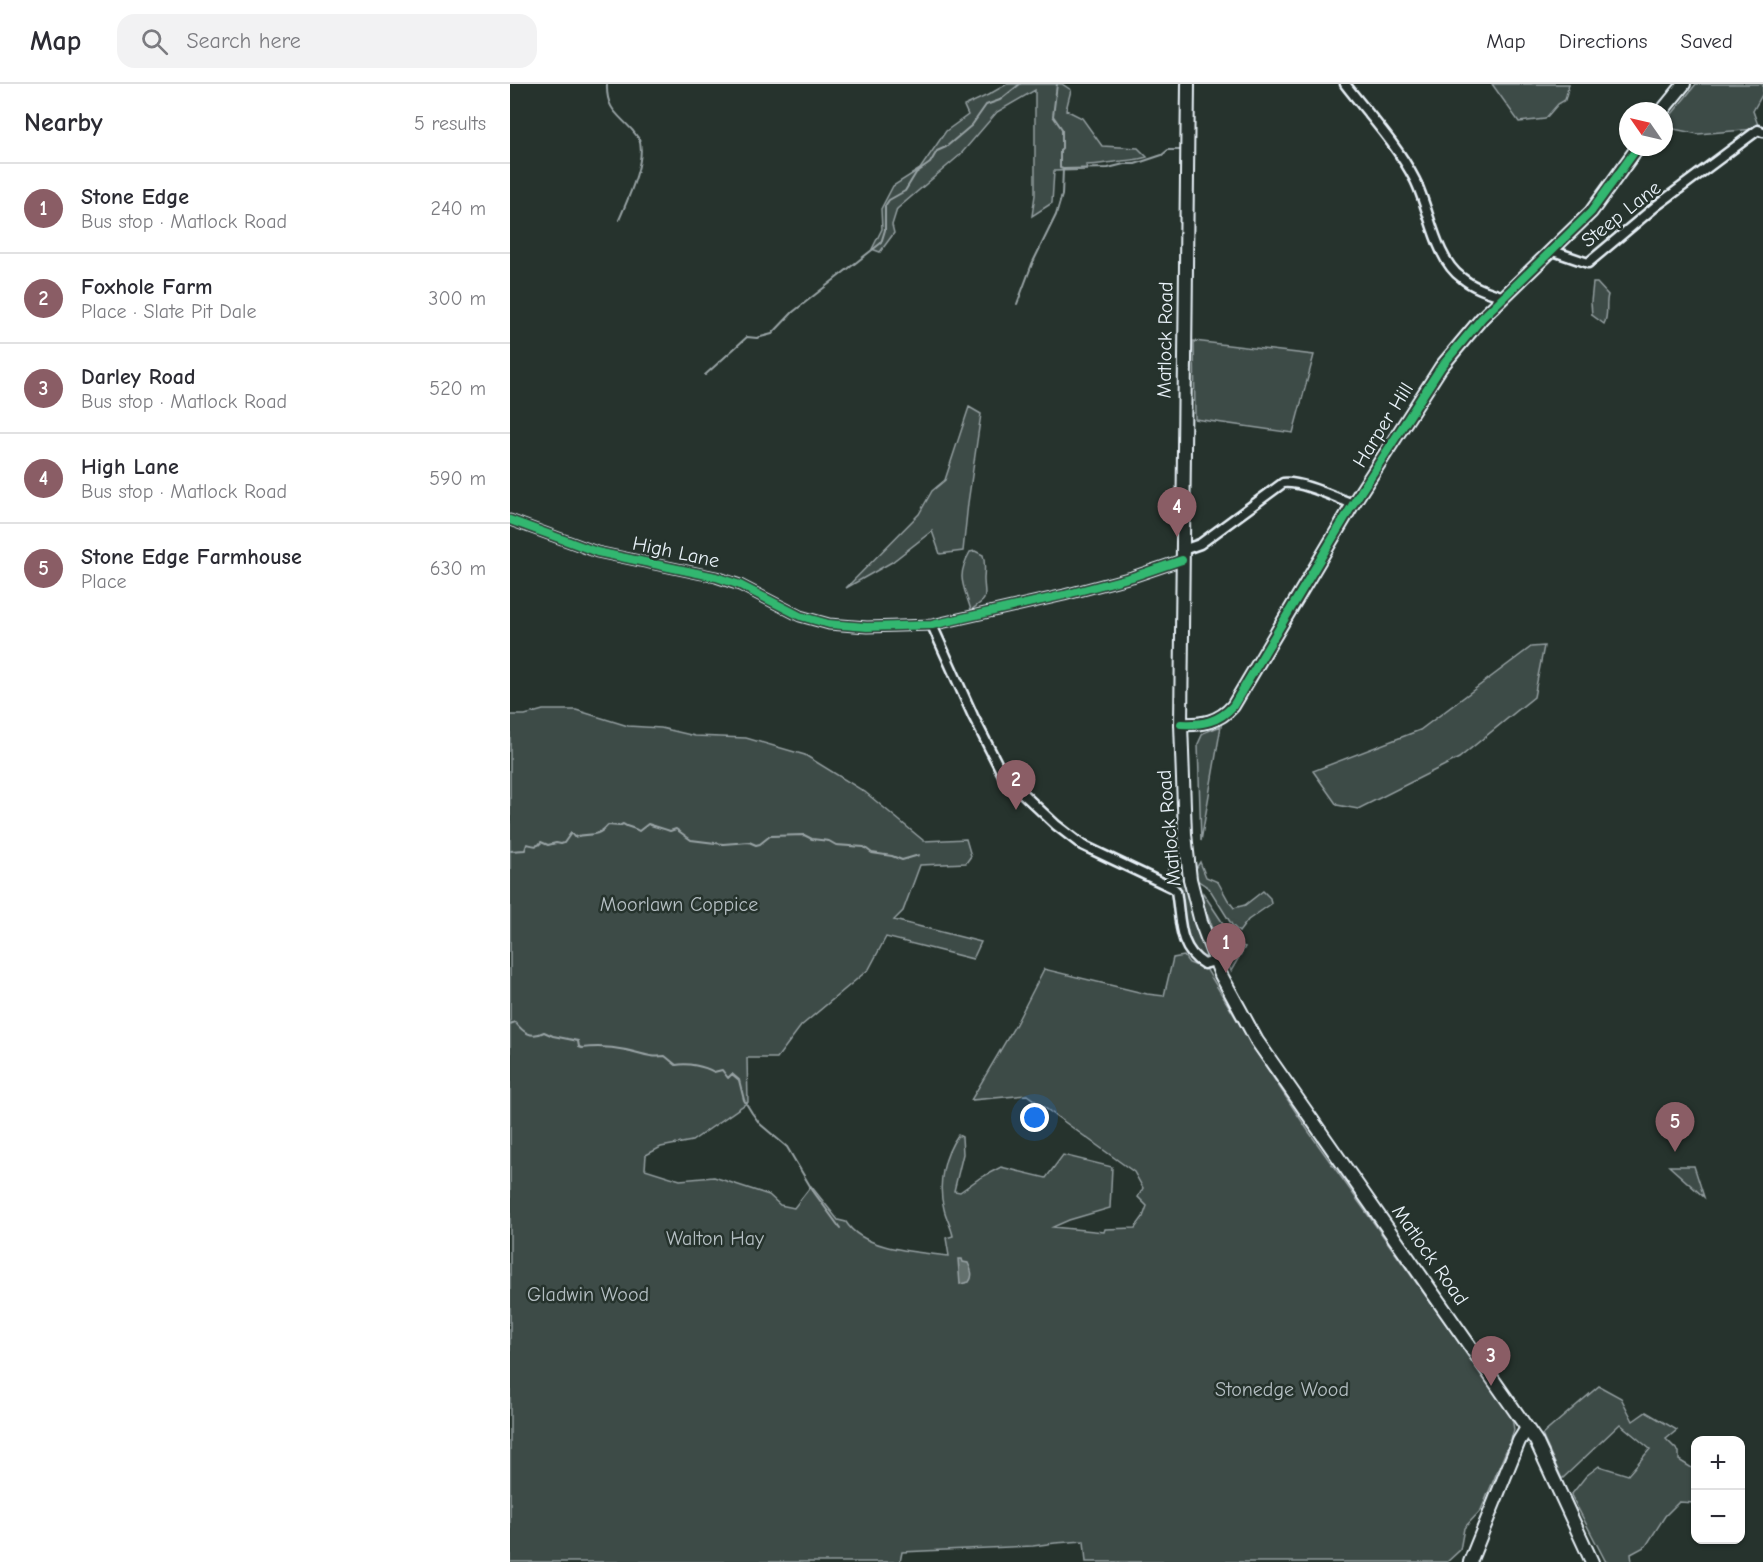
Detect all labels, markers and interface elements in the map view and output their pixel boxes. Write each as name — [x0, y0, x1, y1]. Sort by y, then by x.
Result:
search box — [117, 14, 537, 68]
text: Map — [30, 25, 81, 57]
icon: search — [138, 25, 171, 58]
text: Search here — [186, 28, 301, 54]
text: Map — [1486, 29, 1526, 53]
text: Directions — [1559, 29, 1648, 53]
text: Saved — [1681, 29, 1733, 53]
north arrow — [1619, 102, 1673, 156]
text: Nearby — [24, 108, 103, 138]
text: 5 results — [414, 112, 486, 135]
street label: Steep Lane — [1577, 176, 1665, 252]
text: Stone Edge — [81, 184, 189, 210]
text: 1 — [40, 197, 47, 220]
text: 240 m — [431, 197, 486, 220]
text: Bus stop · Matlock Road — [81, 210, 287, 233]
text: Foxhole Farm — [81, 274, 213, 300]
street label: Matlock Road — [1152, 281, 1178, 399]
text: 2 — [39, 287, 48, 310]
text: 300 m — [428, 287, 486, 310]
text: Place · Slate Pit Dale — [81, 300, 256, 323]
text: Darley Road — [81, 364, 196, 390]
text: 3 — [39, 377, 48, 400]
text: 520 m — [429, 377, 486, 400]
street label: Harper Hill — [1348, 378, 1418, 472]
text: Bus stop · Matlock Road — [81, 390, 287, 413]
text: High Lane — [81, 454, 179, 480]
text: 4 — [39, 467, 48, 490]
text: 590 m — [429, 467, 486, 490]
text: Bus stop · Matlock Road — [81, 480, 287, 503]
pin: 4 — [1158, 488, 1196, 537]
street label: High Lane — [631, 532, 721, 572]
text: Stone Edge Farmhouse — [81, 544, 302, 570]
text: 5 — [38, 557, 49, 580]
text: 630 m — [430, 557, 486, 580]
text: Place — [81, 570, 127, 593]
pin: 2 — [996, 760, 1036, 810]
street label: Matlock Road — [1152, 769, 1186, 887]
park label: Moorlawn Coppice — [600, 893, 758, 916]
pin: 1 — [1206, 924, 1246, 973]
pin: 5 — [1656, 1102, 1694, 1152]
your location — [1020, 1103, 1049, 1132]
street label: Matlock Road — [1387, 1201, 1473, 1309]
park label: Walton Hay — [666, 1227, 764, 1250]
park label: Gladwin Wood — [527, 1283, 649, 1306]
pin: 3 — [1472, 1336, 1510, 1386]
park label: Stonedge Wood — [1215, 1378, 1349, 1401]
map controls — [1691, 1436, 1745, 1544]
button: + — [1691, 1436, 1745, 1490]
button: − — [1691, 1490, 1745, 1544]

